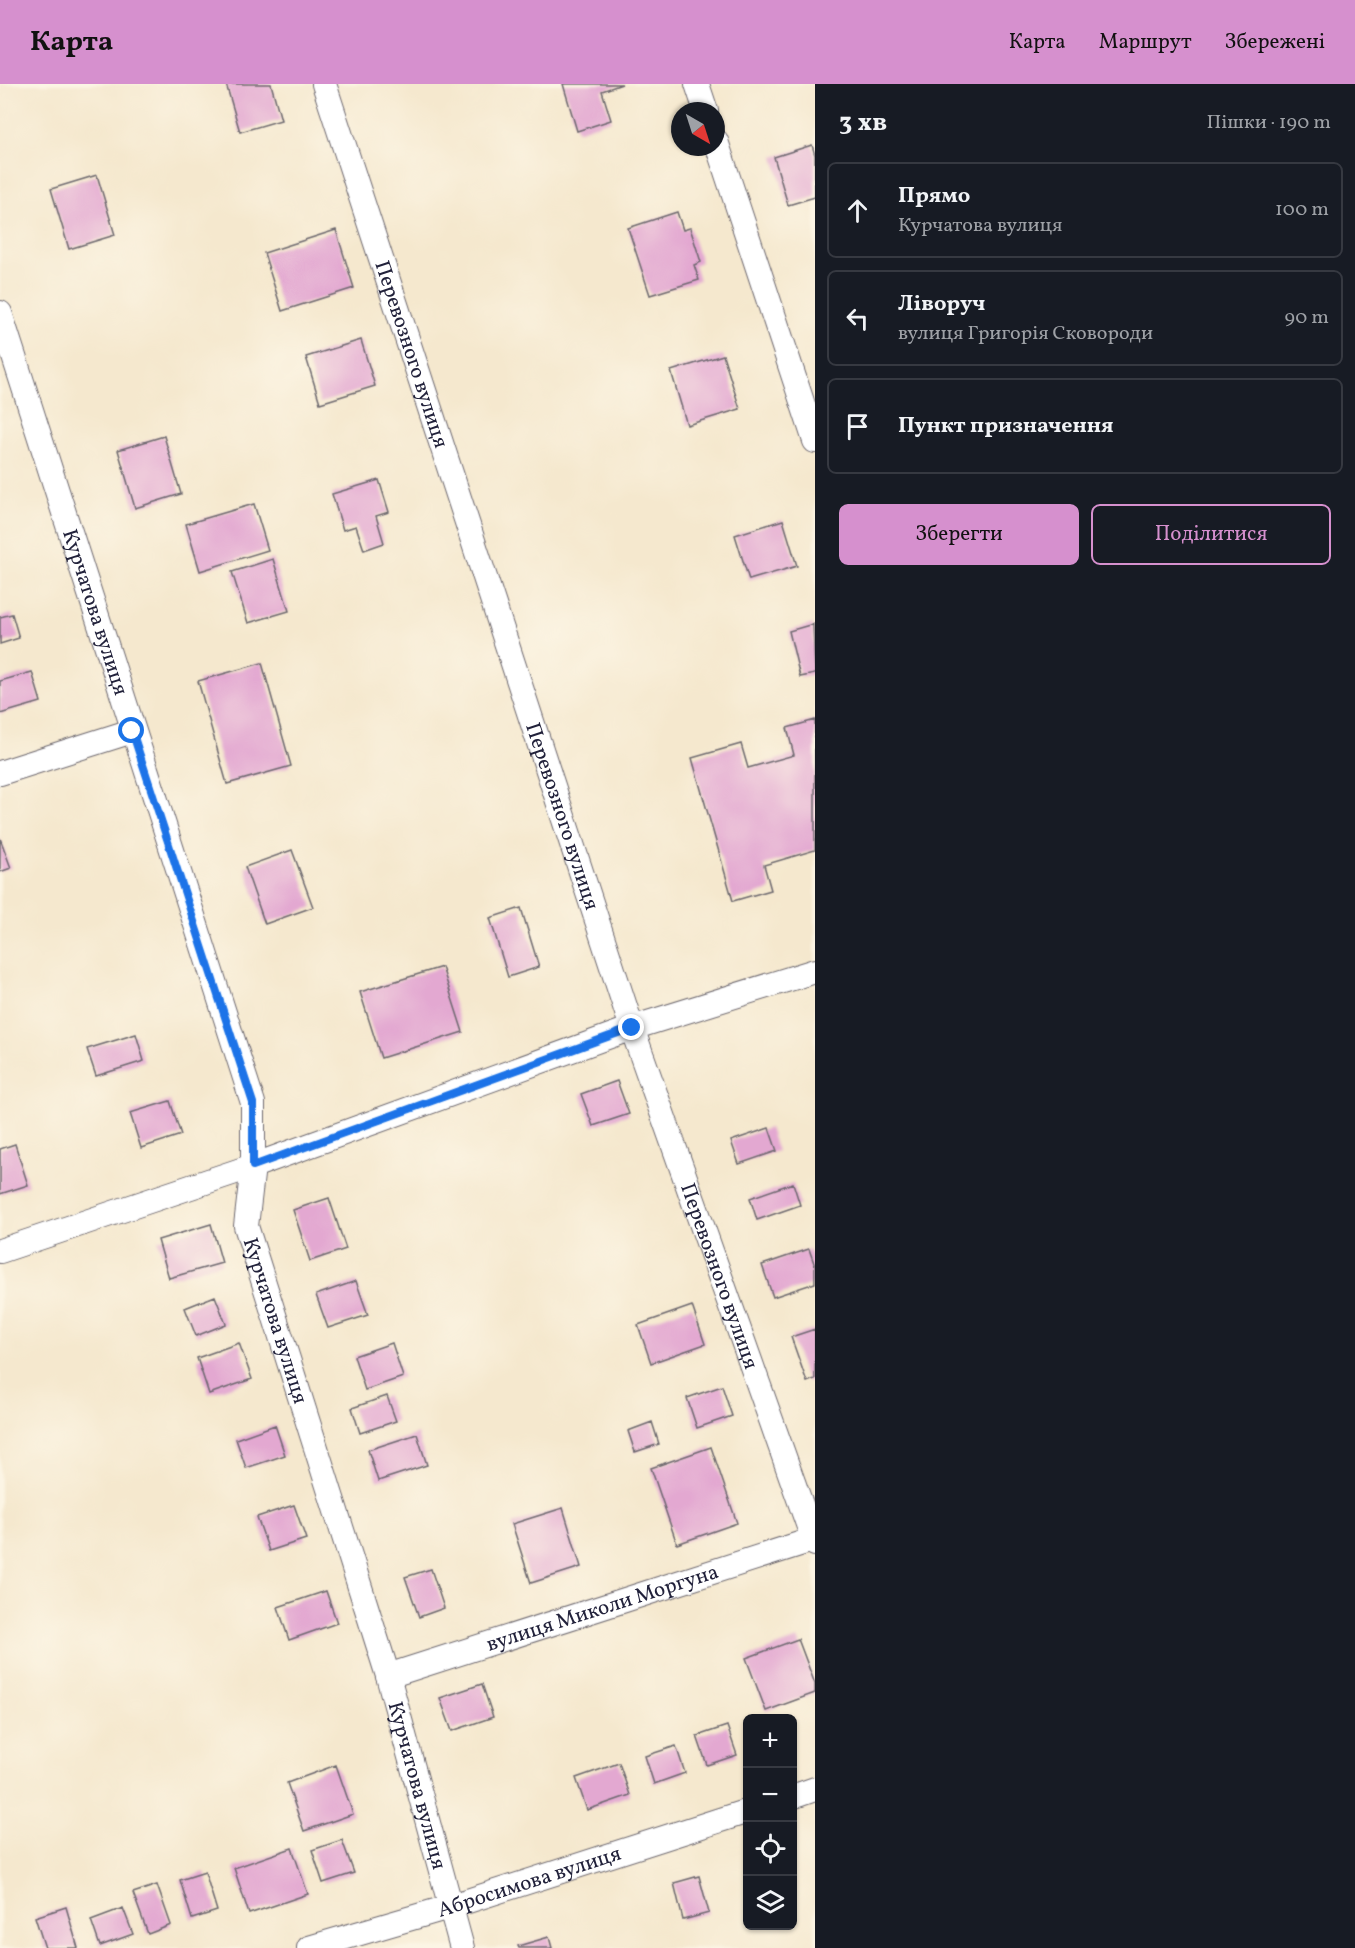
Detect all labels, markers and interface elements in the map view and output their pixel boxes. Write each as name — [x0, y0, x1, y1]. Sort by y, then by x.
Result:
text: Карта — [30, 23, 113, 62]
text: Карта — [1009, 28, 1066, 57]
text: Маршрут — [1099, 28, 1192, 57]
text: Збережені — [1225, 28, 1325, 57]
north arrow — [671, 102, 725, 156]
text: 3 хв — [839, 105, 887, 141]
text: Пішки · 190 m — [1207, 109, 1331, 137]
text: Прямо — [898, 181, 970, 212]
icon: ahead — [841, 194, 874, 227]
text: 100 m — [1275, 196, 1329, 224]
text: Курчатова вулиця — [898, 212, 1062, 240]
street label: Перевозного вулиця — [367, 257, 455, 452]
text: Ліворуч — [898, 289, 985, 320]
icon: left — [841, 302, 874, 335]
text: 90 m — [1285, 304, 1329, 332]
text: вулиця Григорія Сковороди — [898, 320, 1153, 348]
icon: arrive — [841, 410, 874, 443]
text: Пункт призначення — [898, 411, 1114, 442]
button: Зберегти — [839, 504, 1079, 565]
button: Поділитися — [1091, 504, 1331, 565]
street label: Курчатова вулиця — [54, 526, 135, 699]
route start — [118, 717, 144, 743]
street label: Перевозного вулиця — [517, 719, 606, 914]
route end — [618, 1014, 644, 1040]
street label: Перевозного вулиця — [672, 1179, 765, 1373]
street label: Курчатова вулиця — [235, 1234, 314, 1408]
street label: вулиця Миколи Моргуна — [483, 1558, 722, 1659]
street label: Курчатова вулиця — [380, 1698, 453, 1873]
map controls — [743, 1714, 797, 1930]
button: + — [743, 1714, 797, 1768]
button: − — [743, 1768, 797, 1822]
button: locate — [743, 1822, 797, 1876]
street label: Абросимова вулиця — [434, 1840, 625, 1926]
button: layers — [743, 1876, 797, 1930]

